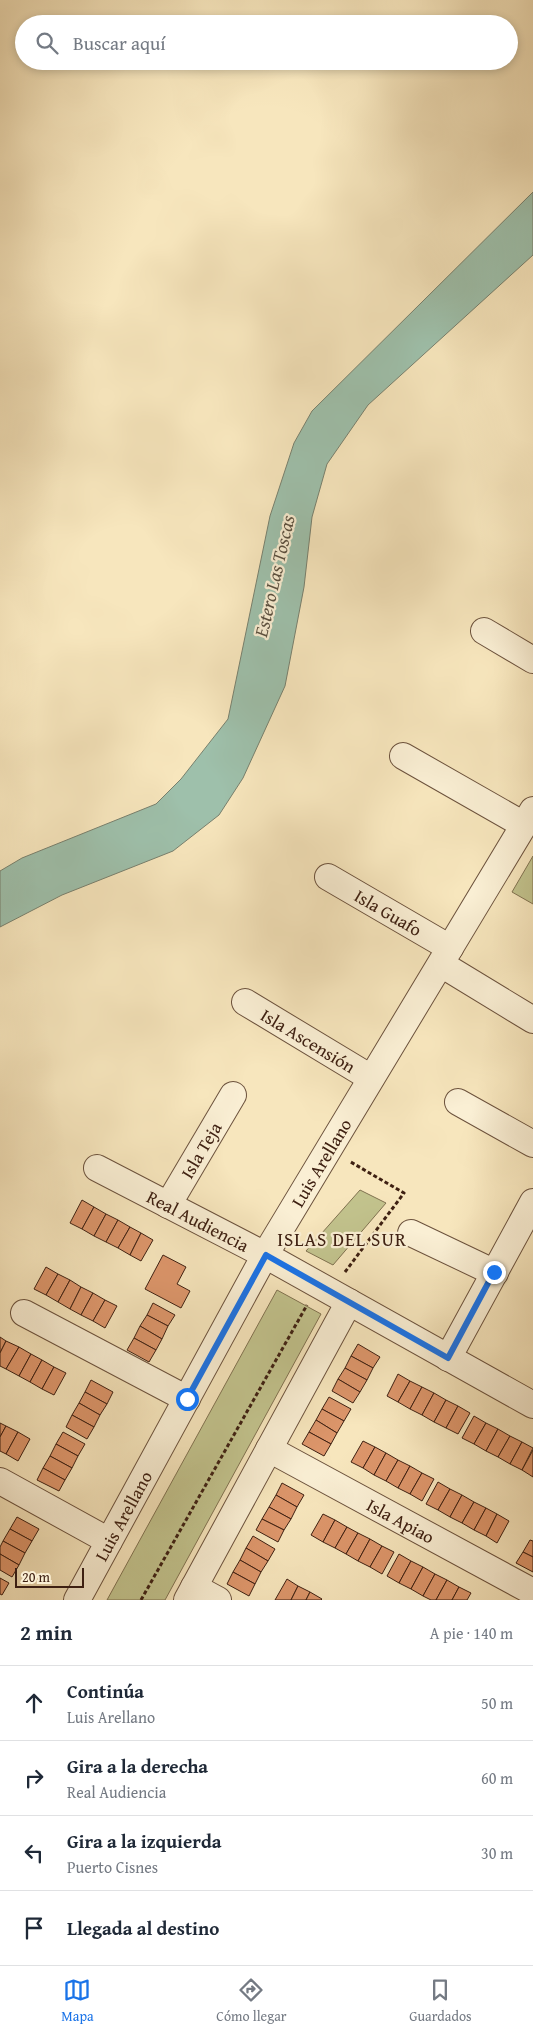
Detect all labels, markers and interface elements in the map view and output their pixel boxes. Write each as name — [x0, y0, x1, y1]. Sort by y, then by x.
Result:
search box — [15, 15, 518, 70]
icon: search — [33, 29, 61, 57]
text: Buscar aquí — [73, 29, 166, 57]
water label: Estero Las Toscas — [246, 512, 302, 641]
street label: Isla Guafo — [350, 882, 427, 943]
street label: Isla Ascensión — [256, 1001, 361, 1079]
street label: Luis Arellano — [284, 1113, 358, 1212]
street label: Isla Teja — [173, 1116, 228, 1183]
street label: Real Audiencia — [142, 1183, 255, 1258]
district label: ISLAS DEL SUR — [277, 1225, 407, 1253]
route end — [483, 1261, 506, 1284]
route start — [176, 1388, 199, 1411]
street label: Luis Arellano — [87, 1466, 159, 1566]
street label: Isla Apiao — [362, 1491, 440, 1550]
scale bar — [15, 1565, 84, 1588]
text: 20 m — [22, 1567, 50, 1587]
text: 2 min — [20, 1617, 72, 1648]
text: A pie · 140 m — [430, 1621, 513, 1645]
text: Continúa — [67, 1677, 144, 1705]
icon: ahead — [20, 1689, 48, 1717]
text: 50 m — [481, 1691, 513, 1715]
text: Luis Arellano — [67, 1705, 155, 1729]
text: Gira a la derecha — [67, 1752, 208, 1780]
icon: right — [20, 1764, 48, 1792]
text: 60 m — [481, 1766, 513, 1790]
text: Real Audiencia — [67, 1780, 166, 1804]
text: Gira a la izquierda — [67, 1827, 222, 1855]
icon: left — [20, 1839, 48, 1867]
text: 30 m — [481, 1841, 513, 1865]
text: Puerto Cisnes — [67, 1855, 158, 1879]
icon: arrive — [20, 1914, 48, 1942]
text: Llegada al destino — [67, 1914, 219, 1942]
tab: Mapa — [61, 1976, 94, 2026]
tab: Cómo llegar — [216, 1976, 287, 2026]
tab: Guardados — [409, 1976, 472, 2026]

